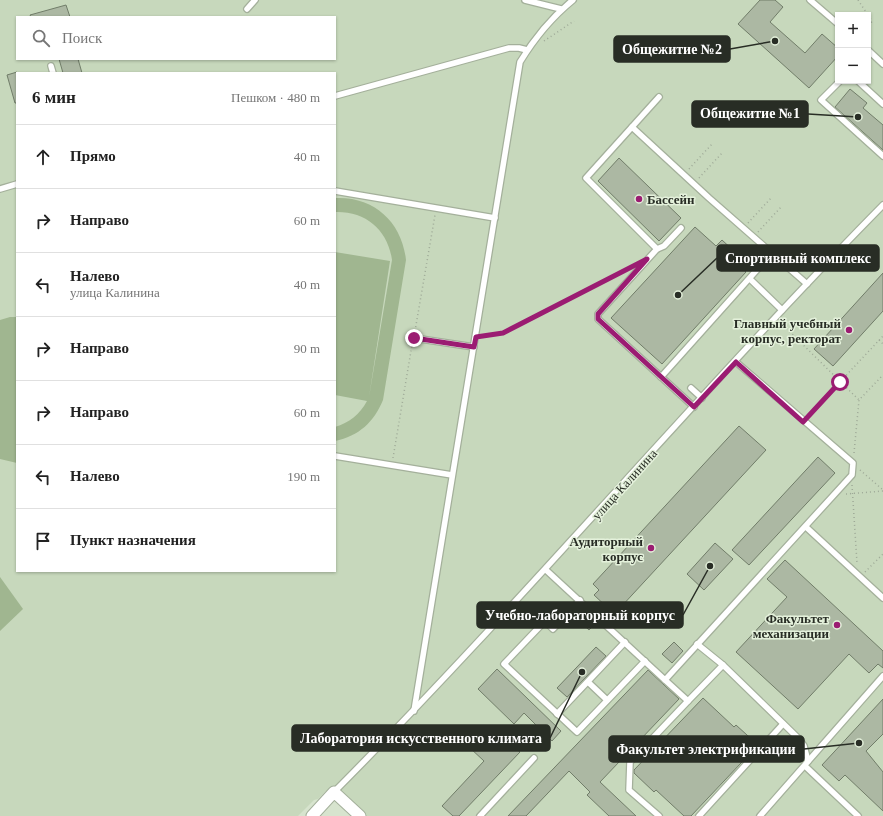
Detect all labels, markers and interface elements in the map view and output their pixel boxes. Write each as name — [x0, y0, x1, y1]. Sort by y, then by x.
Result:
map controls — [835, 12, 871, 84]
button: + — [835, 12, 871, 48]
search box — [16, 16, 336, 60]
icon: search — [30, 27, 52, 49]
text: Поиск — [62, 30, 102, 46]
callout: Общежитие №2 — [614, 36, 730, 62]
text: Общежитие №2 — [622, 42, 722, 57]
button: − — [835, 48, 871, 84]
text: 6 мин — [32, 88, 76, 107]
text: Пешком · 480 m — [231, 90, 320, 105]
callout: Общежитие №1 — [692, 101, 808, 127]
text: Общежитие №1 — [700, 106, 800, 121]
icon: ahead — [32, 146, 54, 168]
text: Прямо — [70, 148, 116, 164]
text: 40 m — [294, 149, 320, 164]
place label: Бассейн — [647, 192, 695, 207]
marker: Бассейн — [634, 194, 644, 204]
icon: right — [32, 210, 54, 232]
text: Направо — [70, 212, 129, 228]
text: 60 m — [294, 213, 320, 228]
callout: Спортивный комплекс — [717, 245, 879, 271]
text: Спортивный комплекс — [725, 251, 871, 266]
text: Налево — [70, 268, 120, 284]
icon: left — [32, 274, 54, 296]
text: 40 m — [294, 277, 320, 292]
text: улица Калинина — [70, 285, 160, 300]
place label: Главный учебный корпус, ректорат — [734, 316, 842, 346]
marker: Главный учебный корпус, ректорат — [844, 325, 854, 335]
route end — [405, 329, 423, 347]
icon: right — [32, 338, 54, 360]
text: Направо — [70, 340, 129, 356]
text: 90 m — [294, 341, 320, 356]
route start — [831, 373, 849, 391]
icon: right — [32, 402, 54, 424]
text: Направо — [70, 404, 129, 420]
text: 60 m — [294, 405, 320, 420]
street label: улица Калинина — [589, 446, 660, 523]
icon: left — [32, 466, 54, 488]
text: Налево — [70, 468, 120, 484]
text: 190 m — [287, 469, 320, 484]
icon: arrive — [32, 530, 54, 552]
text: Пункт назначения — [70, 532, 196, 548]
place label: Аудиторный корпус — [569, 534, 643, 564]
marker: Аудиторный корпус — [646, 543, 656, 553]
callout: Учебно-лабораторный корпус — [477, 602, 683, 628]
text: Учебно-лабораторный корпус — [485, 608, 675, 623]
place label: Факультет механизации — [753, 611, 830, 641]
marker: Факультет механизации — [832, 620, 842, 630]
callout: Лаборатория искусственного климата — [292, 725, 550, 751]
text: Лаборатория искусственного климата — [300, 731, 542, 746]
callout: Факультет электрификации — [609, 736, 804, 762]
text: Факультет электрификации — [616, 742, 796, 757]

